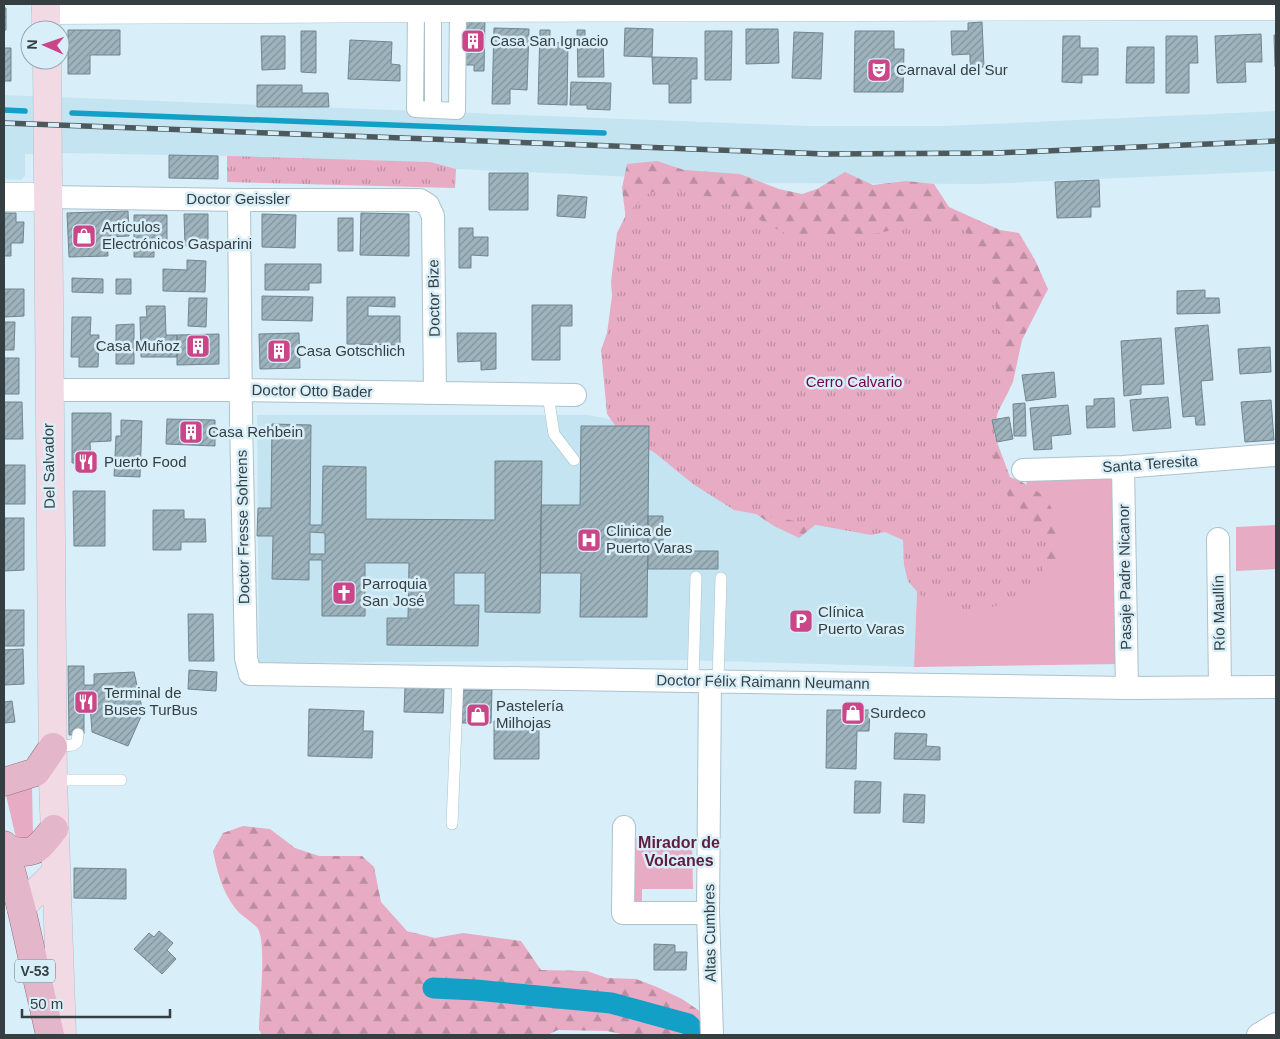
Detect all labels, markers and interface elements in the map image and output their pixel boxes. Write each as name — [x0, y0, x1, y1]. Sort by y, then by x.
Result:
north arrow — [20, 20, 70, 70]
building icon: Casa San Ignacio — [460, 28, 486, 54]
place label: Casa San Ignacio — [490, 32, 608, 49]
text: N — [24, 39, 40, 50]
theatre icon: Carnaval del Sur — [866, 57, 892, 83]
place label: Carnaval del Sur — [896, 61, 1008, 78]
street label: Doctor Geissler — [186, 190, 290, 207]
place label: Artículos Electrónicos Gasparini — [102, 218, 252, 252]
shop icon: Artículos Electrónicos Gasparini — [71, 223, 97, 249]
street label: Doctor Bize — [424, 259, 443, 337]
building icon: Casa Muñoz — [185, 333, 211, 359]
place label: Casa Muñoz — [96, 337, 180, 354]
building icon: Casa Gotschlich — [266, 338, 292, 364]
place label: Casa Gotschlich — [296, 342, 405, 359]
park label: Cerro Calvario — [806, 373, 902, 390]
street label: Doctor Otto Bader — [251, 381, 373, 400]
building icon: Casa Rehbein — [178, 419, 204, 445]
street label: Del Salvador — [39, 423, 58, 509]
place label: Casa Rehbein — [208, 423, 303, 440]
restaurant icon: Puerto Food — [73, 449, 99, 475]
street label: Doctor Fresse Sohrens — [233, 450, 252, 604]
street label: Santa Teresita — [1102, 452, 1199, 475]
place label: Puerto Food — [104, 453, 187, 470]
street label: Pasaje Padre Nicanor — [1115, 504, 1134, 650]
place label: Clinica de Puerto Varas — [606, 522, 692, 556]
hospital icon: Clinica de Puerto Varas — [576, 527, 602, 553]
place label: Parroquia San José — [362, 575, 428, 609]
street label: Río Maullín — [1209, 575, 1228, 651]
church icon: Parroquia San José — [331, 580, 357, 606]
place label: Clínica Puerto Varas — [818, 603, 904, 637]
parking icon: Clínica Puerto Varas — [788, 608, 814, 634]
street label: Doctor Félix Raimann Neumann — [656, 671, 870, 692]
place label: Terminal de Buses TurBus — [104, 684, 197, 718]
restaurant icon: Terminal de Buses TurBus — [73, 689, 99, 715]
place label: Pastelería Milhojas — [496, 697, 564, 731]
shop icon: Surdeco — [840, 700, 866, 726]
shop icon: Pastelería Milhojas — [465, 702, 491, 728]
place label: Surdeco — [870, 704, 926, 721]
district label: Mirador de Volcanes — [638, 834, 720, 869]
street label: Altas Cumbres — [700, 884, 719, 982]
road number: V-53 — [15, 959, 55, 982]
scale bar — [22, 986, 170, 1018]
text: 50 m — [30, 995, 63, 1012]

